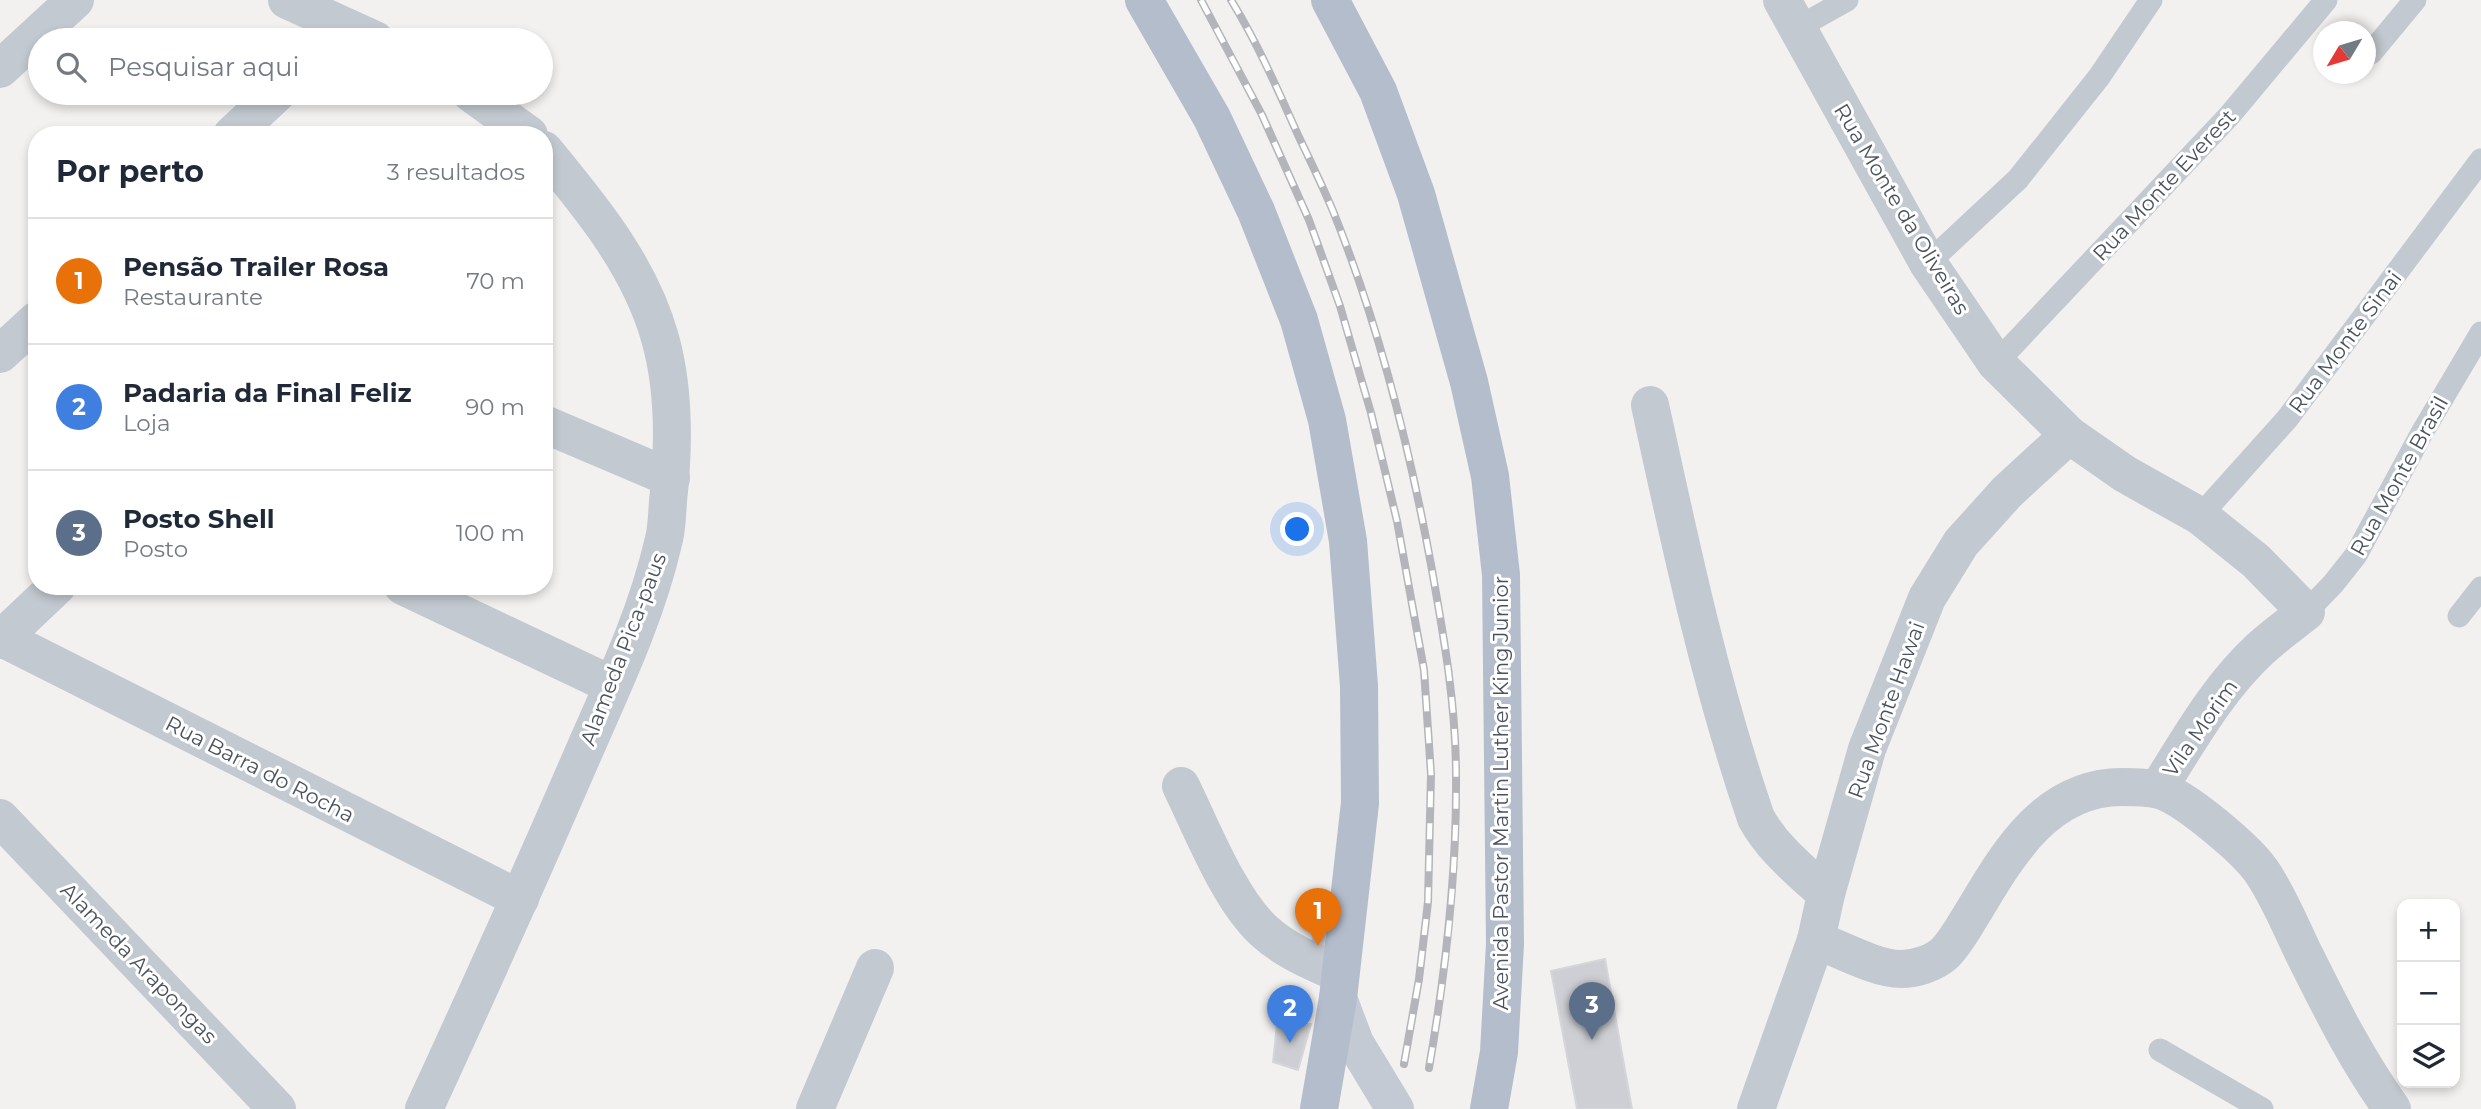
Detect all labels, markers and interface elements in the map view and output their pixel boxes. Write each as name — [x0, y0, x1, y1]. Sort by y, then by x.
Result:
north arrow — [2313, 21, 2376, 84]
search box — [28, 28, 553, 105]
icon: search — [52, 48, 90, 86]
text: Pesquisar aqui — [108, 51, 300, 83]
street label: Rua Monte da Oliveiras — [1829, 99, 1975, 319]
street label: Rua Monte Everest — [2087, 104, 2241, 266]
text: Por perto — [56, 153, 204, 190]
text: 3 resultados — [387, 158, 525, 186]
text: Pensão Trailer Rosa — [123, 251, 389, 283]
street label: Rua Monte Sinai — [2283, 266, 2407, 418]
text: 1 — [74, 267, 84, 295]
text: 70 m — [466, 267, 525, 295]
text: Restaurante — [123, 283, 263, 311]
text: Padaria da Final Feliz — [123, 377, 412, 409]
street label: Rua Monte Brasil — [2345, 392, 2453, 560]
text: 2 — [72, 393, 86, 421]
text: 90 m — [465, 393, 525, 421]
text: Loja — [123, 409, 171, 437]
text: Posto Shell — [123, 503, 275, 535]
your location — [1280, 512, 1314, 546]
text: 3 — [72, 519, 86, 547]
text: 100 m — [456, 519, 525, 547]
text: Posto — [123, 535, 188, 563]
street label: Alameda Pica-paus — [575, 549, 671, 749]
street label: Avenida Pastor Martin Luther King Junior — [1488, 576, 1513, 1010]
street label: Rua Monte Hawai — [1842, 618, 1930, 802]
street label: Vila Morim — [2157, 675, 2243, 781]
street label: Rua Barra do Rocha — [161, 711, 359, 827]
street label: Alameda Arapongas — [56, 877, 222, 1049]
pin: 1 — [1295, 888, 1341, 946]
map controls — [2397, 899, 2460, 1088]
button: + — [2397, 899, 2460, 962]
button: − — [2397, 962, 2460, 1025]
pin: 3 — [1569, 982, 1615, 1040]
pin: 2 — [1267, 985, 1313, 1043]
button: layers — [2397, 1025, 2460, 1088]

